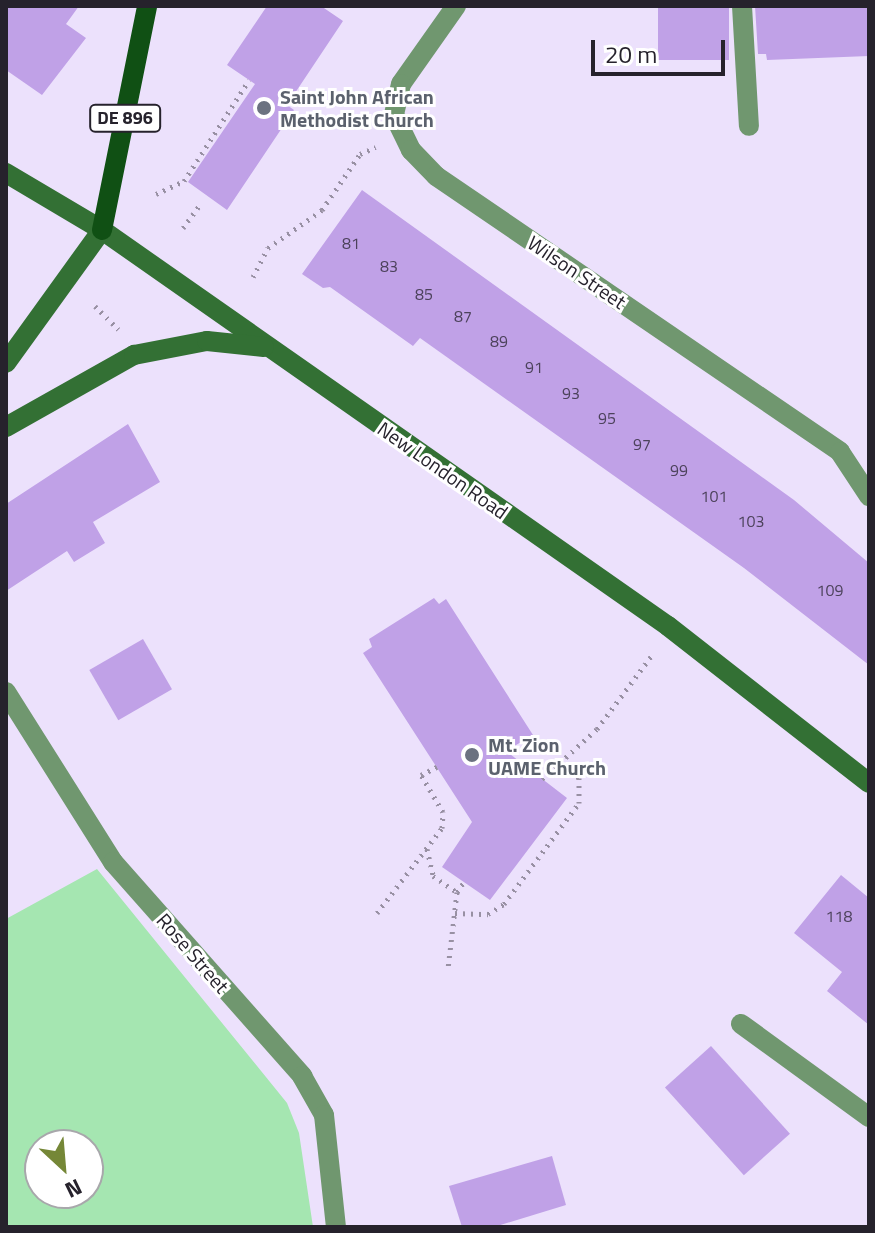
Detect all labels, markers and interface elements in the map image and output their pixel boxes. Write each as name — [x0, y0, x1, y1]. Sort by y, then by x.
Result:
scale bar — [595, 24, 729, 74]
text: 20 m — [605, 36, 657, 72]
place label: Saint John African Methodist Church — [280, 84, 434, 131]
marker: Saint John African Methodist Church — [255, 99, 273, 117]
road number: DE 896 — [89, 104, 161, 132]
street label: Wilson Street — [523, 230, 631, 314]
house number: 81 — [342, 233, 360, 253]
house number: 83 — [380, 256, 398, 276]
house number: 85 — [415, 284, 433, 304]
house number: 87 — [454, 306, 472, 326]
house number: 89 — [490, 331, 508, 351]
house number: 91 — [525, 357, 543, 377]
house number: 93 — [562, 383, 580, 403]
house number: 95 — [598, 408, 616, 428]
street label: New London Road — [373, 416, 513, 524]
house number: 97 — [633, 434, 651, 454]
house number: 99 — [670, 460, 688, 480]
house number: 101 — [701, 486, 727, 506]
house number: 103 — [738, 511, 764, 531]
house number: 109 — [817, 580, 843, 600]
place label: Mt. Zion UAME Church — [488, 732, 606, 779]
marker: Mt. Zion UAME Church — [463, 746, 481, 764]
house number: 118 — [826, 906, 852, 926]
street label: Rose Street — [152, 908, 234, 998]
north arrow — [24, 1129, 104, 1209]
text: N — [59, 1170, 88, 1207]

